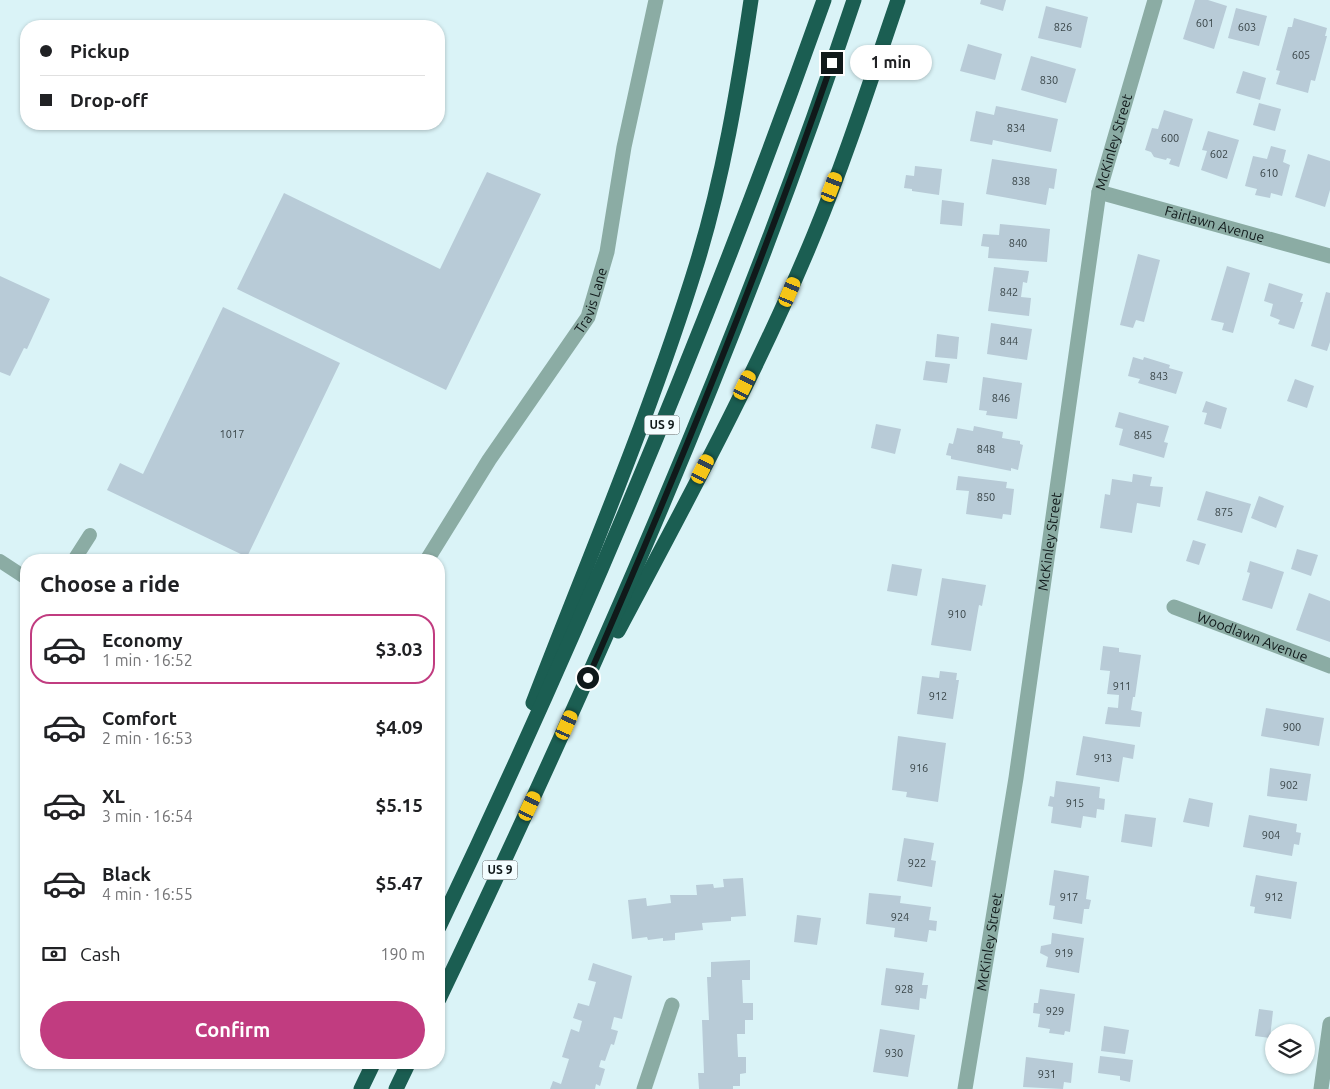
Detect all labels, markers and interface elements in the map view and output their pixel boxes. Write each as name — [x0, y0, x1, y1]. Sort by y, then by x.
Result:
house number: 601 — [1196, 17, 1214, 29]
house number: 826 — [1054, 21, 1072, 33]
house number: 603 — [1238, 21, 1256, 33]
text: Pickup — [70, 40, 130, 62]
callout: 1 min — [850, 46, 932, 80]
house number: 605 — [1292, 49, 1310, 61]
route end — [821, 52, 843, 74]
text: 1 min — [871, 53, 911, 71]
house number: 830 — [1040, 74, 1058, 86]
text: Drop-off — [70, 89, 148, 111]
street label: McKinley Street — [1092, 92, 1135, 192]
house number: 834 — [1007, 122, 1025, 134]
house number: 600 — [1161, 132, 1179, 144]
house number: 602 — [1210, 148, 1228, 160]
house number: 610 — [1260, 167, 1278, 179]
car — [819, 170, 844, 204]
house number: 838 — [1012, 175, 1030, 187]
street label: Fairlawn Avenue — [1163, 203, 1266, 245]
house number: 840 — [1009, 237, 1027, 249]
street label: Travis Lane — [571, 266, 610, 337]
car — [777, 275, 802, 309]
house number: 842 — [1000, 286, 1018, 298]
house number: 844 — [1000, 335, 1018, 347]
car — [731, 368, 758, 402]
house number: 843 — [1150, 370, 1168, 382]
house number: 846 — [992, 392, 1010, 404]
road number: US 9 — [644, 416, 680, 434]
house number: 1017 — [220, 428, 244, 440]
house number: 845 — [1134, 429, 1152, 441]
house number: 848 — [977, 443, 995, 455]
car — [689, 452, 716, 486]
house number: 850 — [977, 491, 995, 503]
street label: McKinley Street — [1035, 491, 1064, 592]
house number: 875 — [1215, 506, 1233, 518]
text: Choose a ride — [40, 571, 180, 596]
house number: 910 — [948, 608, 966, 620]
street label: Woodlawn Avenue — [1195, 608, 1310, 665]
icon: car — [42, 627, 87, 672]
text: Economy — [102, 629, 183, 651]
text: $3.03 — [375, 638, 423, 660]
text: 1 min · 16:52 — [102, 651, 193, 669]
route start — [577, 667, 599, 689]
house number: 911 — [1113, 680, 1131, 692]
house number: 912 — [929, 690, 947, 702]
icon: car — [42, 705, 87, 750]
text: Comfort — [102, 707, 177, 729]
car — [554, 708, 579, 742]
text: $4.09 — [375, 716, 423, 738]
house number: 900 — [1283, 721, 1301, 733]
text: 2 min · 16:53 — [102, 729, 193, 747]
house number: 913 — [1094, 752, 1112, 764]
house number: 916 — [910, 762, 928, 774]
house number: 902 — [1280, 779, 1298, 791]
icon: car — [42, 783, 87, 828]
text: XL — [102, 785, 125, 807]
car — [516, 789, 543, 823]
text: $5.15 — [375, 794, 423, 816]
house number: 915 — [1066, 797, 1084, 809]
text: 3 min · 16:54 — [102, 807, 193, 825]
house number: 904 — [1262, 829, 1280, 841]
house number: 922 — [908, 857, 926, 869]
road number: US 9 — [482, 860, 518, 880]
icon: car — [42, 861, 87, 906]
text: Black — [102, 863, 151, 885]
text: $5.47 — [375, 872, 423, 894]
text: 4 min · 16:55 — [102, 885, 193, 903]
street label: McKinley Street — [973, 891, 1005, 992]
house number: 917 — [1060, 891, 1078, 903]
house number: 912 — [1265, 891, 1283, 903]
house number: 924 — [891, 911, 909, 923]
icon: cash — [40, 940, 68, 968]
text: Cash — [80, 943, 121, 965]
text: 190 m — [380, 945, 425, 963]
house number: 919 — [1055, 947, 1073, 959]
house number: 928 — [895, 983, 913, 995]
button: Confirm — [40, 1001, 425, 1059]
house number: 929 — [1046, 1005, 1064, 1017]
map controls — [1265, 1024, 1315, 1074]
button: layers — [1265, 1024, 1315, 1074]
house number: 930 — [885, 1047, 903, 1059]
house number: 931 — [1038, 1068, 1056, 1080]

